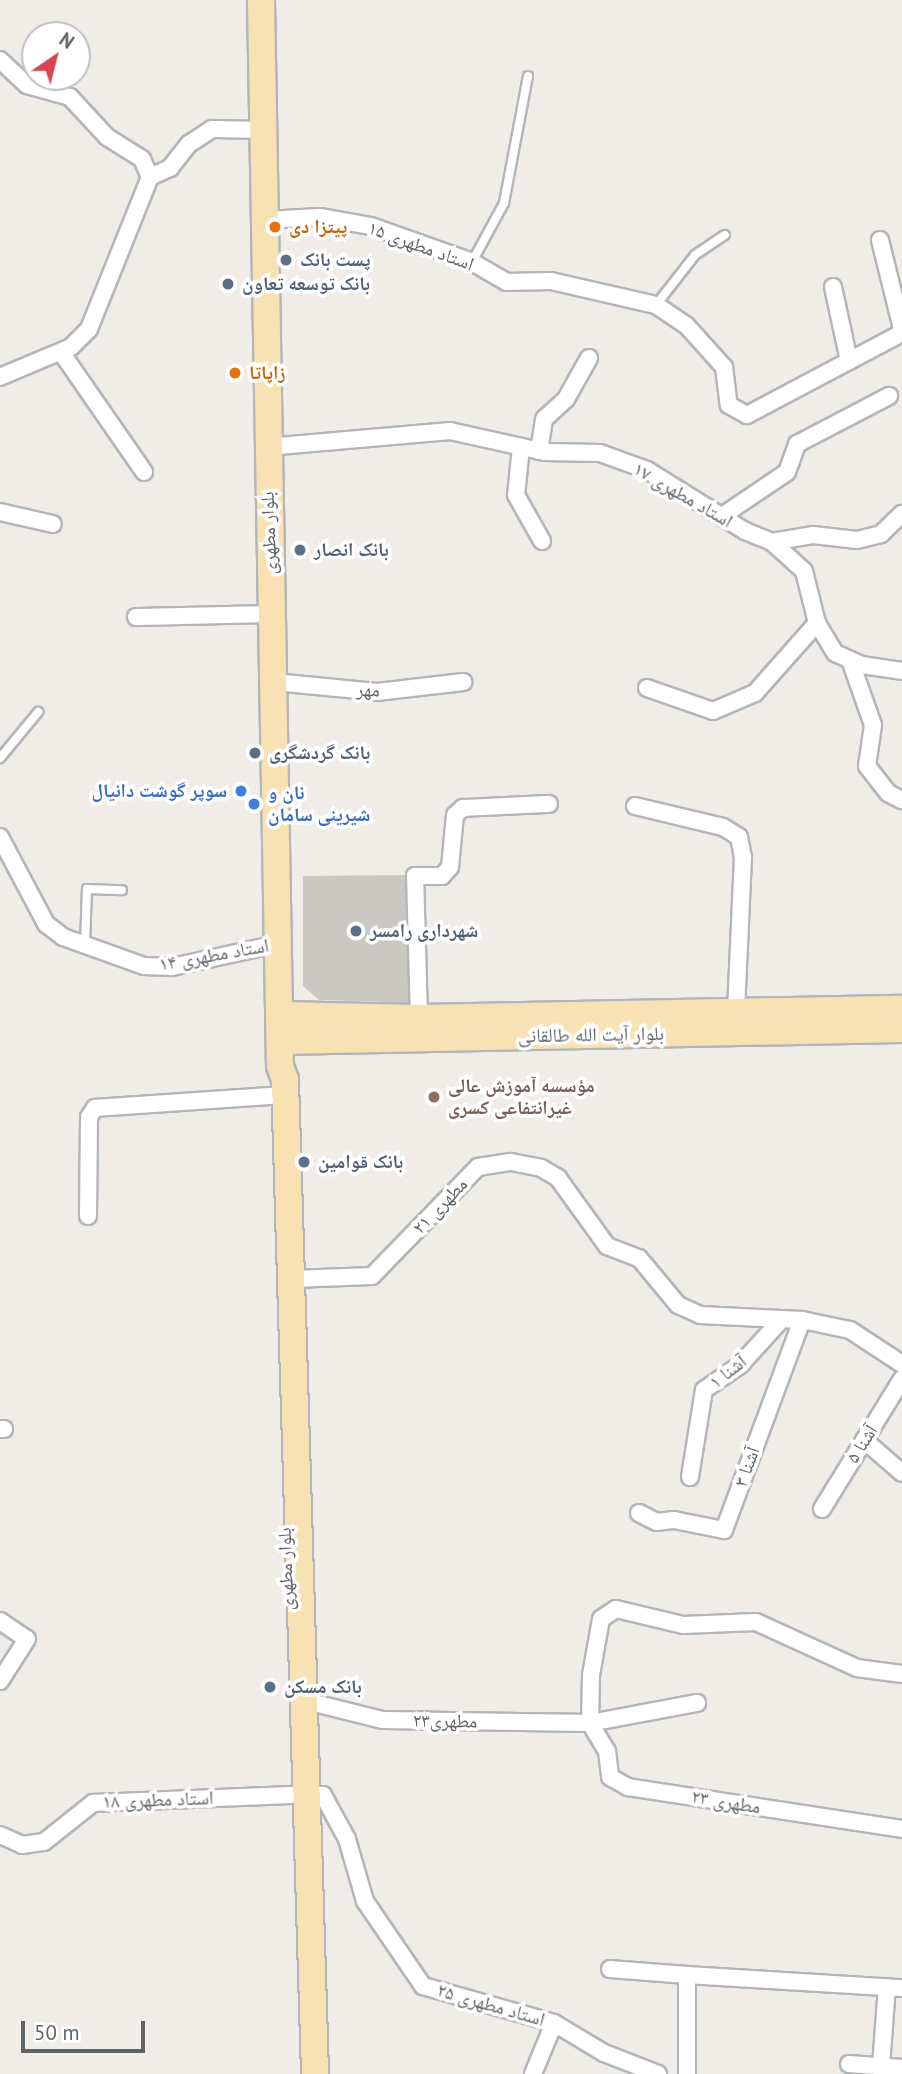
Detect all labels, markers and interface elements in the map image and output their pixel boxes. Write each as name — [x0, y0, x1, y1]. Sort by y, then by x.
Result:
north arrow — [21, 21, 91, 91]
text: N — [55, 27, 79, 54]
place label: پیتزا دی — [289, 216, 347, 238]
street label: استاد مطهری ۱۵ — [365, 216, 477, 276]
marker: پیتزا دی — [267, 219, 283, 235]
place label: پست بانک — [300, 249, 371, 271]
marker: پست بانک — [278, 252, 294, 268]
place label: بانک توسعه تعاون — [242, 273, 370, 295]
marker: بانک توسعه تعاون — [220, 276, 236, 292]
place label: زاپاتا — [249, 362, 286, 384]
marker: زاپاتا — [227, 365, 243, 381]
street label: استاد مطهری ۱۷ — [629, 457, 737, 533]
street label: بلوار مطهری — [256, 491, 282, 575]
place label: بانک انصار — [314, 539, 389, 561]
marker: بانک انصار — [292, 542, 308, 558]
street label: مهر — [356, 678, 380, 702]
place label: بانک گردشگری — [269, 742, 370, 764]
marker: بانک گردشگری — [247, 745, 263, 761]
place label: سوپر گوشت دانیال — [91, 780, 227, 802]
place label: نان و شیرینی سامان — [268, 782, 370, 826]
marker: سوپر گوشت دانیال — [233, 783, 249, 799]
marker: نان و شیرینی سامان — [246, 796, 262, 812]
place label: شهرداری رامسر — [370, 920, 478, 942]
marker: شهرداری رامسر — [348, 923, 364, 939]
street label: استاد مطهری ۱۴ — [157, 934, 271, 976]
street label: بلوار آیت الله طالقانی — [518, 1022, 664, 1048]
place label: مؤسسه آموزش عالی غیرانتفاعی کسری — [448, 1075, 595, 1119]
marker: مؤسسه آموزش عالی غیرانتفاعی کسری — [426, 1089, 442, 1105]
place label: بانک قوامین — [318, 1151, 403, 1173]
marker: بانک قوامین — [296, 1154, 312, 1170]
street label: مطهری ۲۱ — [408, 1173, 472, 1239]
street label: آشنا ۱ — [705, 1350, 751, 1394]
street label: آشنا ۵ — [841, 1421, 883, 1467]
street label: آشنا ۳ — [729, 1444, 765, 1490]
street label: بلوار مطهری — [273, 1527, 299, 1611]
place label: بانک مسکن — [284, 1676, 362, 1698]
marker: بانک مسکن — [262, 1679, 278, 1695]
street label: مطهری۲۳ — [413, 1709, 477, 1733]
street label: مطهری ۲۳ — [690, 1785, 762, 1819]
street label: استاد مطهری ۱۸ — [102, 1787, 214, 1813]
street label: استاد مطهری ۲۵ — [434, 1979, 548, 2031]
scale bar — [24, 2008, 149, 2052]
text: 50 m — [34, 2019, 80, 2046]

